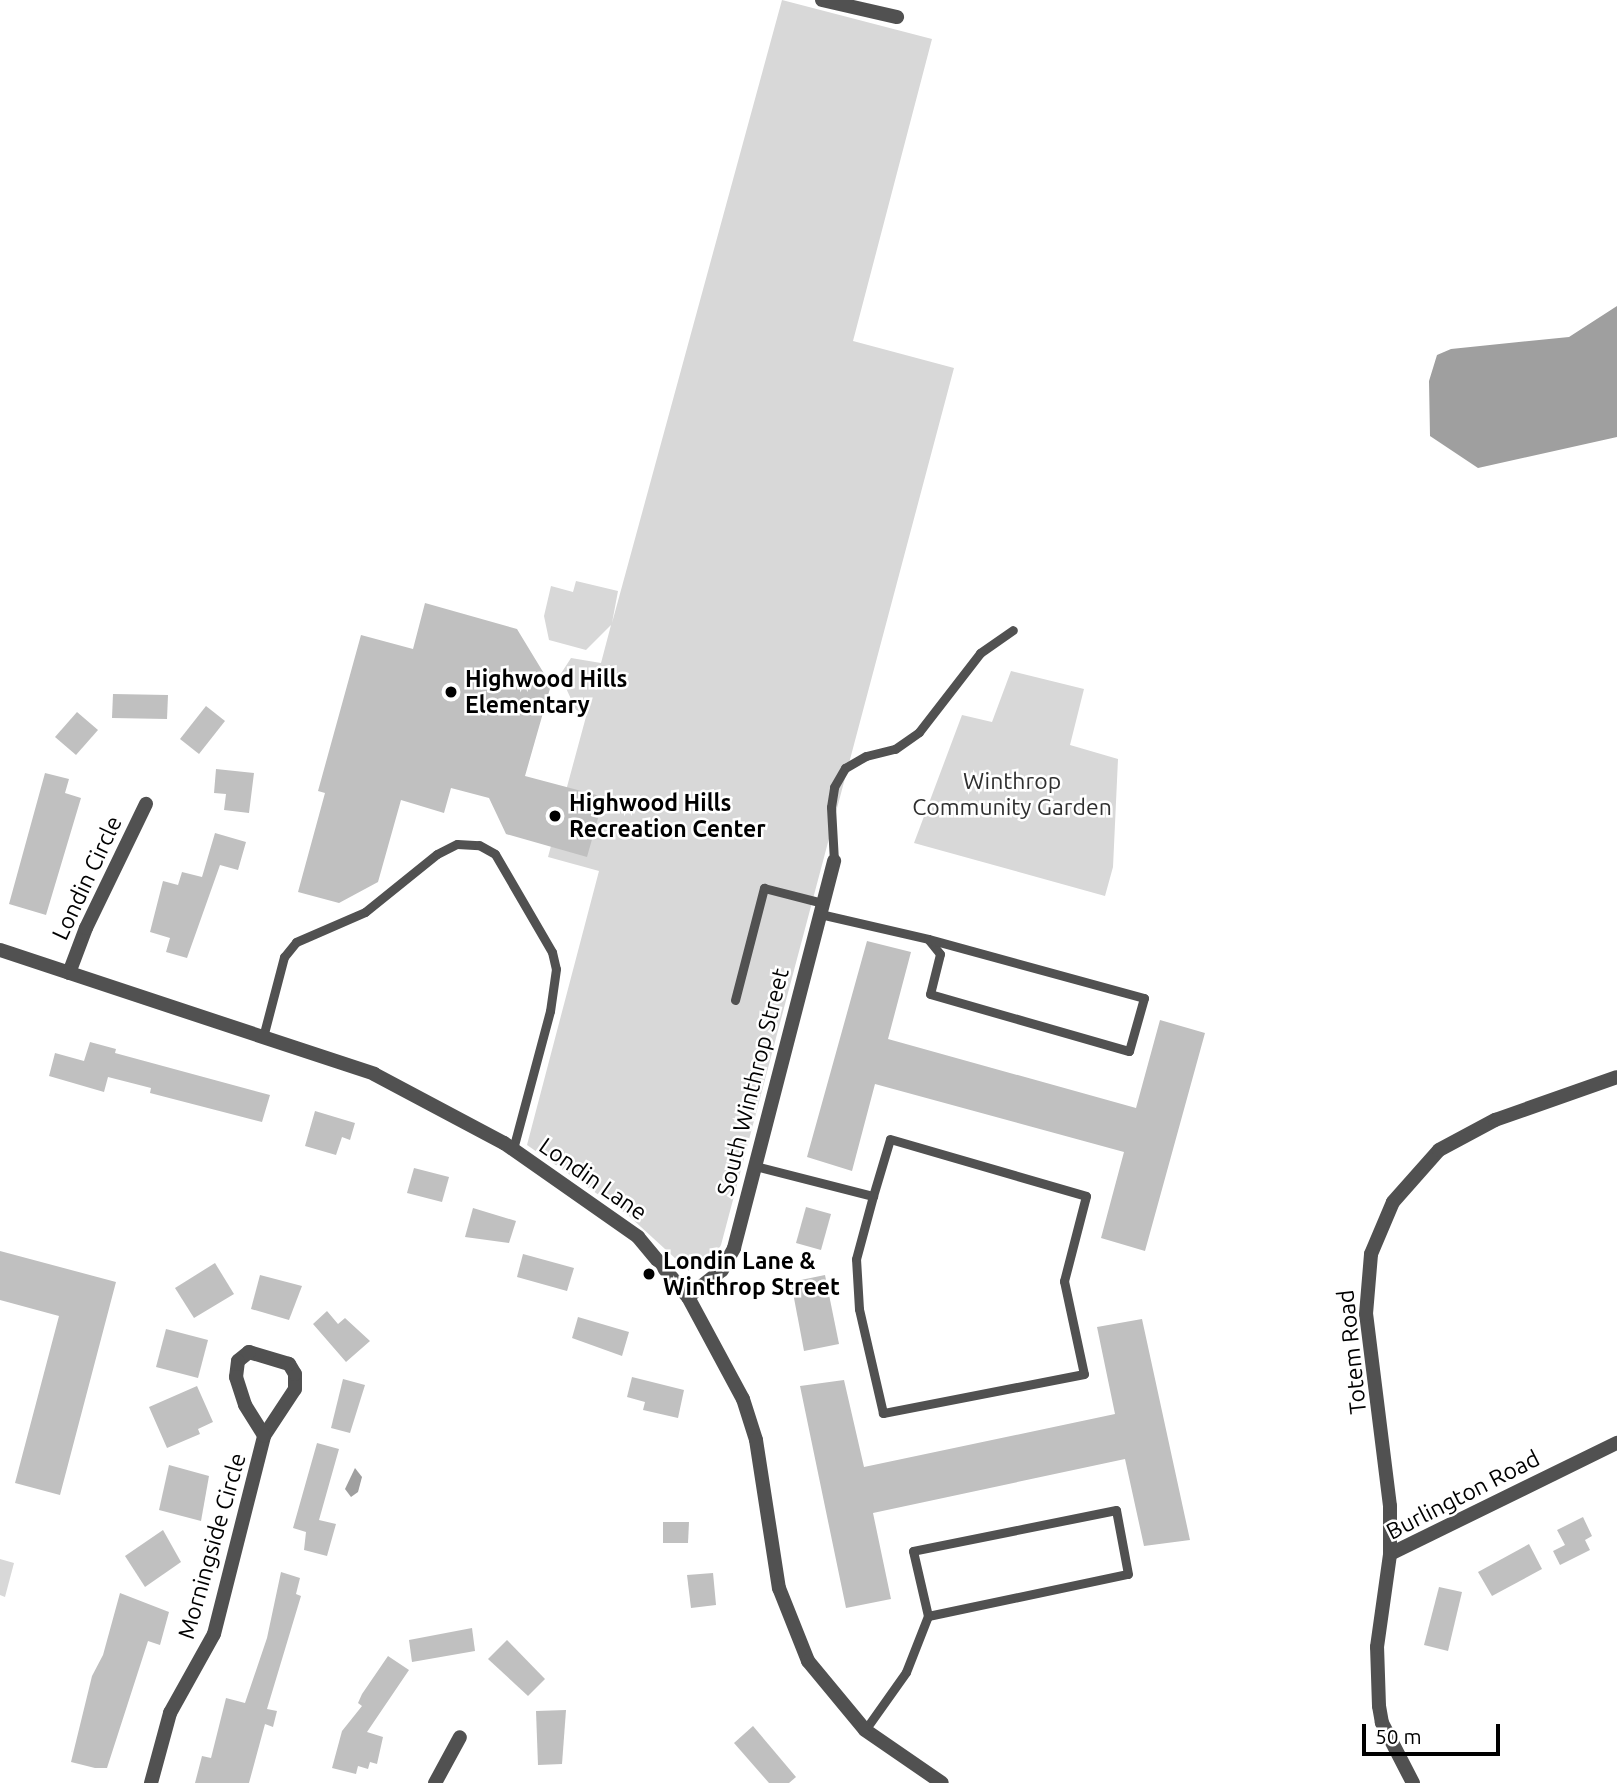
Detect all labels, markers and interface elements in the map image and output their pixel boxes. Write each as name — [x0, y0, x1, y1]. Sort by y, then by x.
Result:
place label: Highwood Hills Elementary — [465, 665, 627, 719]
marker: Highwood Hills Elementary — [443, 684, 459, 700]
park label: Winthrop Community Garden — [912, 767, 1112, 821]
place label: Highwood Hills Recreation Center — [569, 789, 766, 843]
marker: Highwood Hills Recreation Center — [547, 808, 563, 824]
street label: Londin Circle — [46, 812, 128, 944]
street label: South Winthrop Street — [711, 965, 795, 1199]
street label: Londin Lane — [534, 1132, 652, 1226]
place label: Londin Lane & Winthrop Street — [663, 1247, 840, 1301]
marker: Londin Lane & Winthrop Street — [641, 1266, 657, 1282]
street label: Totem Road — [1332, 1288, 1372, 1416]
street label: Burlington Road — [1382, 1445, 1544, 1545]
street label: Morningside Circle — [172, 1450, 252, 1642]
scale bar — [1365, 1710, 1503, 1754]
text: 50 m — [1375, 1724, 1422, 1748]

